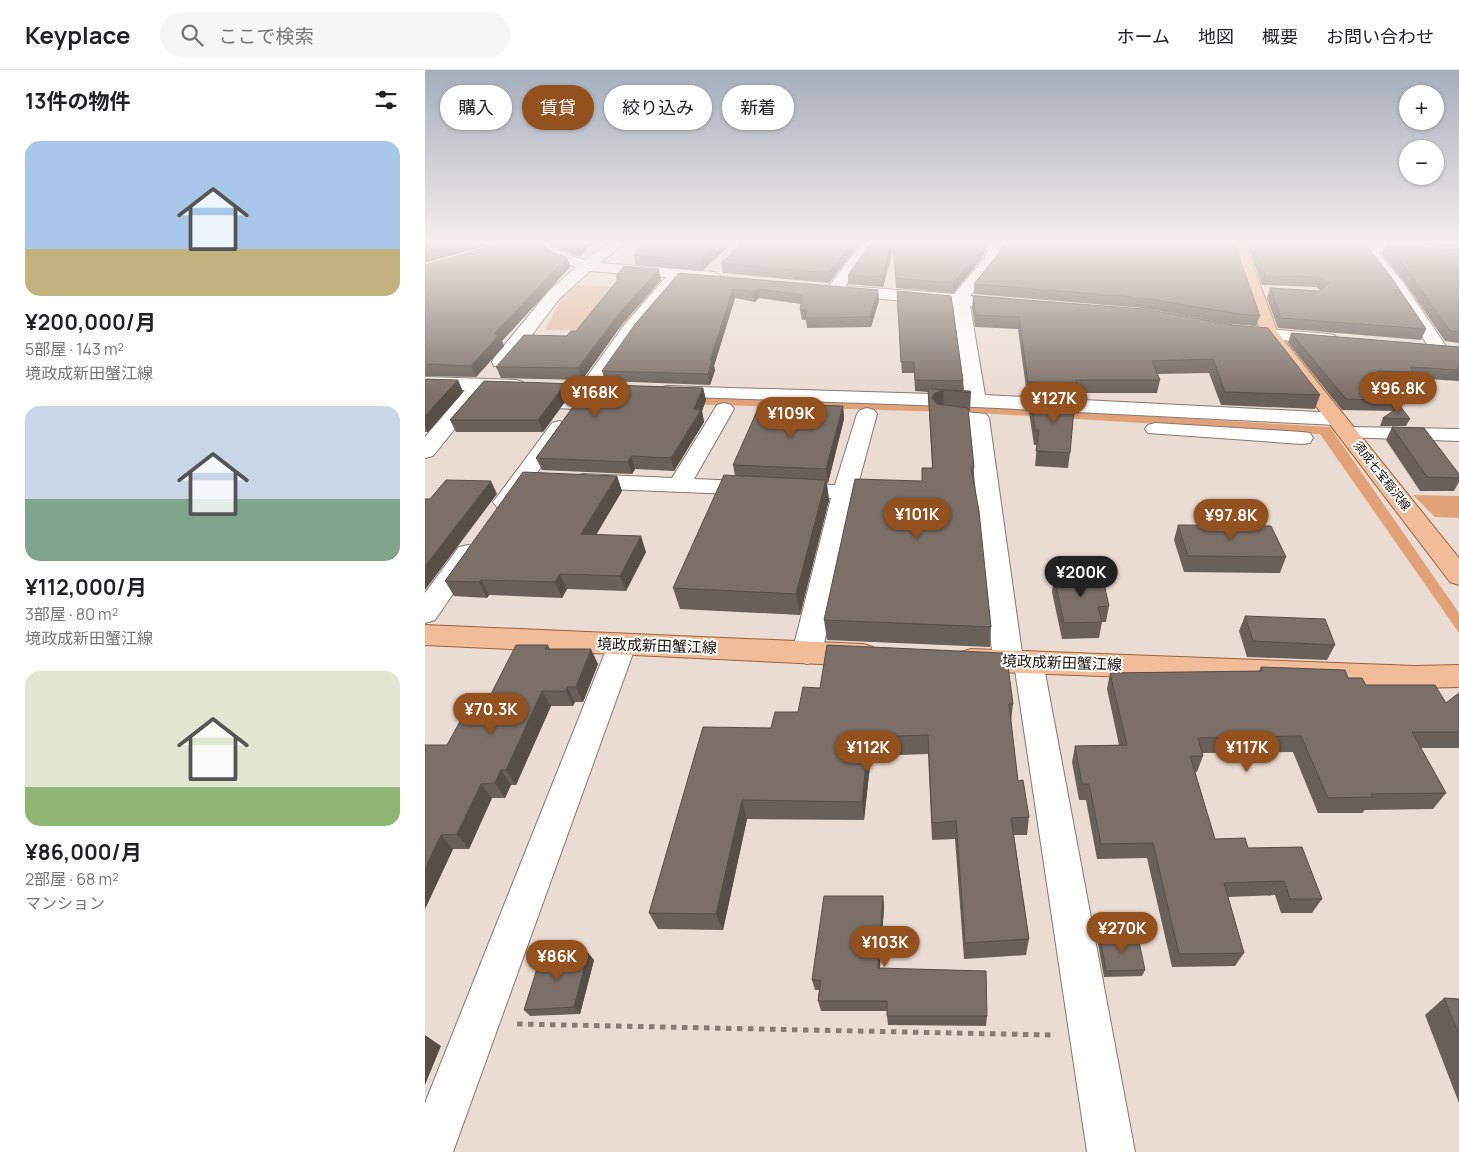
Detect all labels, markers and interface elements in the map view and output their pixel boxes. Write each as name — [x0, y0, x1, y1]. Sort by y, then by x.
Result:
search box — [160, 12, 510, 57]
text: Keyplace — [25, 18, 130, 51]
icon: search — [178, 21, 206, 49]
text: ここで検索 — [218, 23, 313, 49]
text: ホーム — [1117, 24, 1170, 48]
text: 地図 — [1198, 24, 1234, 48]
text: 概要 — [1262, 24, 1298, 48]
text: お問い合わせ — [1326, 24, 1434, 48]
chip: 購入 — [440, 85, 512, 130]
chip: 賃貸 — [522, 85, 594, 130]
chip: 絞り込み — [604, 85, 712, 130]
chip: 新着 — [722, 85, 794, 130]
map controls — [1399, 85, 1444, 185]
button: + — [1399, 85, 1444, 130]
icon: filters — [372, 86, 400, 114]
text: 13件の物件 — [25, 87, 130, 115]
button: − — [1399, 140, 1444, 185]
icon: home — [168, 174, 258, 264]
text: ¥200,000/月 — [25, 308, 156, 336]
text: 5部屋 · 143 m² — [25, 338, 124, 360]
text: 境政成新田蟹江線 — [25, 362, 153, 384]
pin: ¥96.8K — [1357, 372, 1439, 414]
pin: ¥168K — [560, 376, 630, 418]
text: ¥96.8K — [1371, 377, 1425, 399]
text: ¥168K — [572, 381, 618, 403]
pin: ¥127K — [1019, 382, 1089, 424]
text: ¥127K — [1031, 387, 1077, 409]
pin: ¥109K — [756, 396, 826, 439]
text: ¥109K — [767, 402, 815, 424]
street label: 須成七宝稲沢線 — [1350, 437, 1415, 514]
icon: home — [168, 439, 258, 529]
pin: ¥101K — [882, 498, 952, 540]
pin: ¥97.8K — [1190, 498, 1272, 541]
text: ¥101K — [895, 503, 939, 525]
text: ¥97.8K — [1205, 504, 1257, 526]
pin: ¥200K — [1046, 556, 1116, 598]
text: ¥200K — [1056, 561, 1106, 583]
text: ¥112,000/月 — [25, 573, 147, 601]
text: 3部屋 · 80 m² — [25, 603, 118, 625]
text: 境政成新田蟹江線 — [25, 627, 153, 649]
street label: 境政成新田蟹江線 — [597, 633, 717, 658]
street label: 境政成新田蟹江線 — [1002, 650, 1122, 675]
pin: ¥70.3K — [450, 692, 532, 735]
text: ¥70.3K — [464, 698, 518, 720]
icon: home — [168, 704, 258, 794]
pin: ¥112K — [833, 730, 903, 773]
pin: ¥117K — [1212, 730, 1282, 773]
text: ¥112K — [846, 736, 890, 758]
text: ¥117K — [1226, 736, 1268, 758]
text: ¥86,000/月 — [25, 838, 142, 866]
text: 2部屋 · 68 m² — [25, 868, 119, 890]
text: マンション — [25, 892, 105, 914]
pin: ¥270K — [1087, 912, 1157, 954]
text: ¥270K — [1098, 917, 1146, 939]
pin: ¥103K — [850, 926, 920, 968]
text: ¥103K — [862, 931, 908, 953]
pin: ¥86K — [527, 940, 587, 982]
text: ¥86K — [537, 945, 577, 967]

